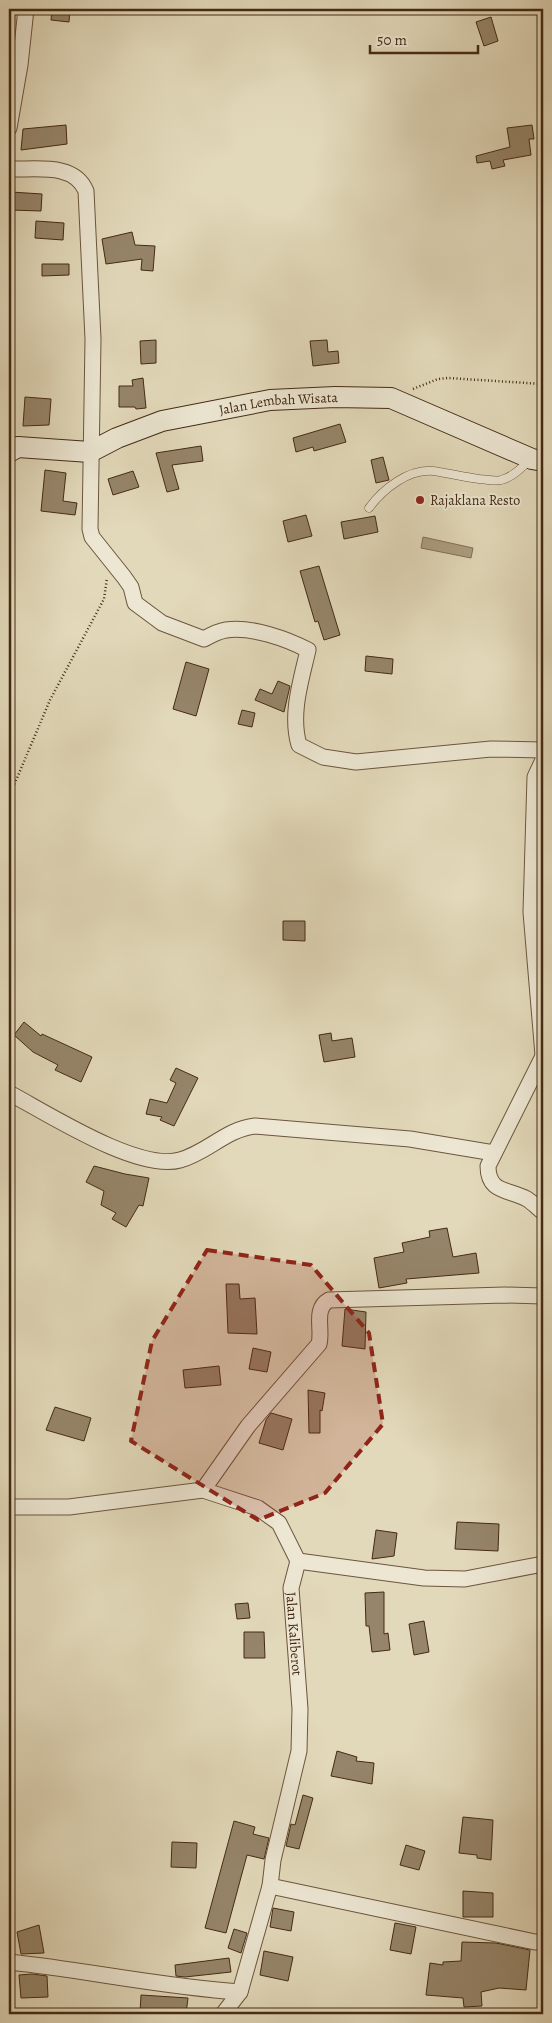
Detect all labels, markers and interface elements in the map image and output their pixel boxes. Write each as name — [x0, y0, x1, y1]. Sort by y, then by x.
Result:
scale bar — [370, 22, 477, 54]
text: 50 m — [377, 30, 407, 50]
street label: Jalan Lembah Wisata — [217, 387, 339, 419]
place label: Rajaklana Resto — [430, 491, 520, 510]
marker: Rajaklana Resto — [414, 494, 426, 506]
street label: Jalan Kaliberot — [282, 1591, 307, 1677]

